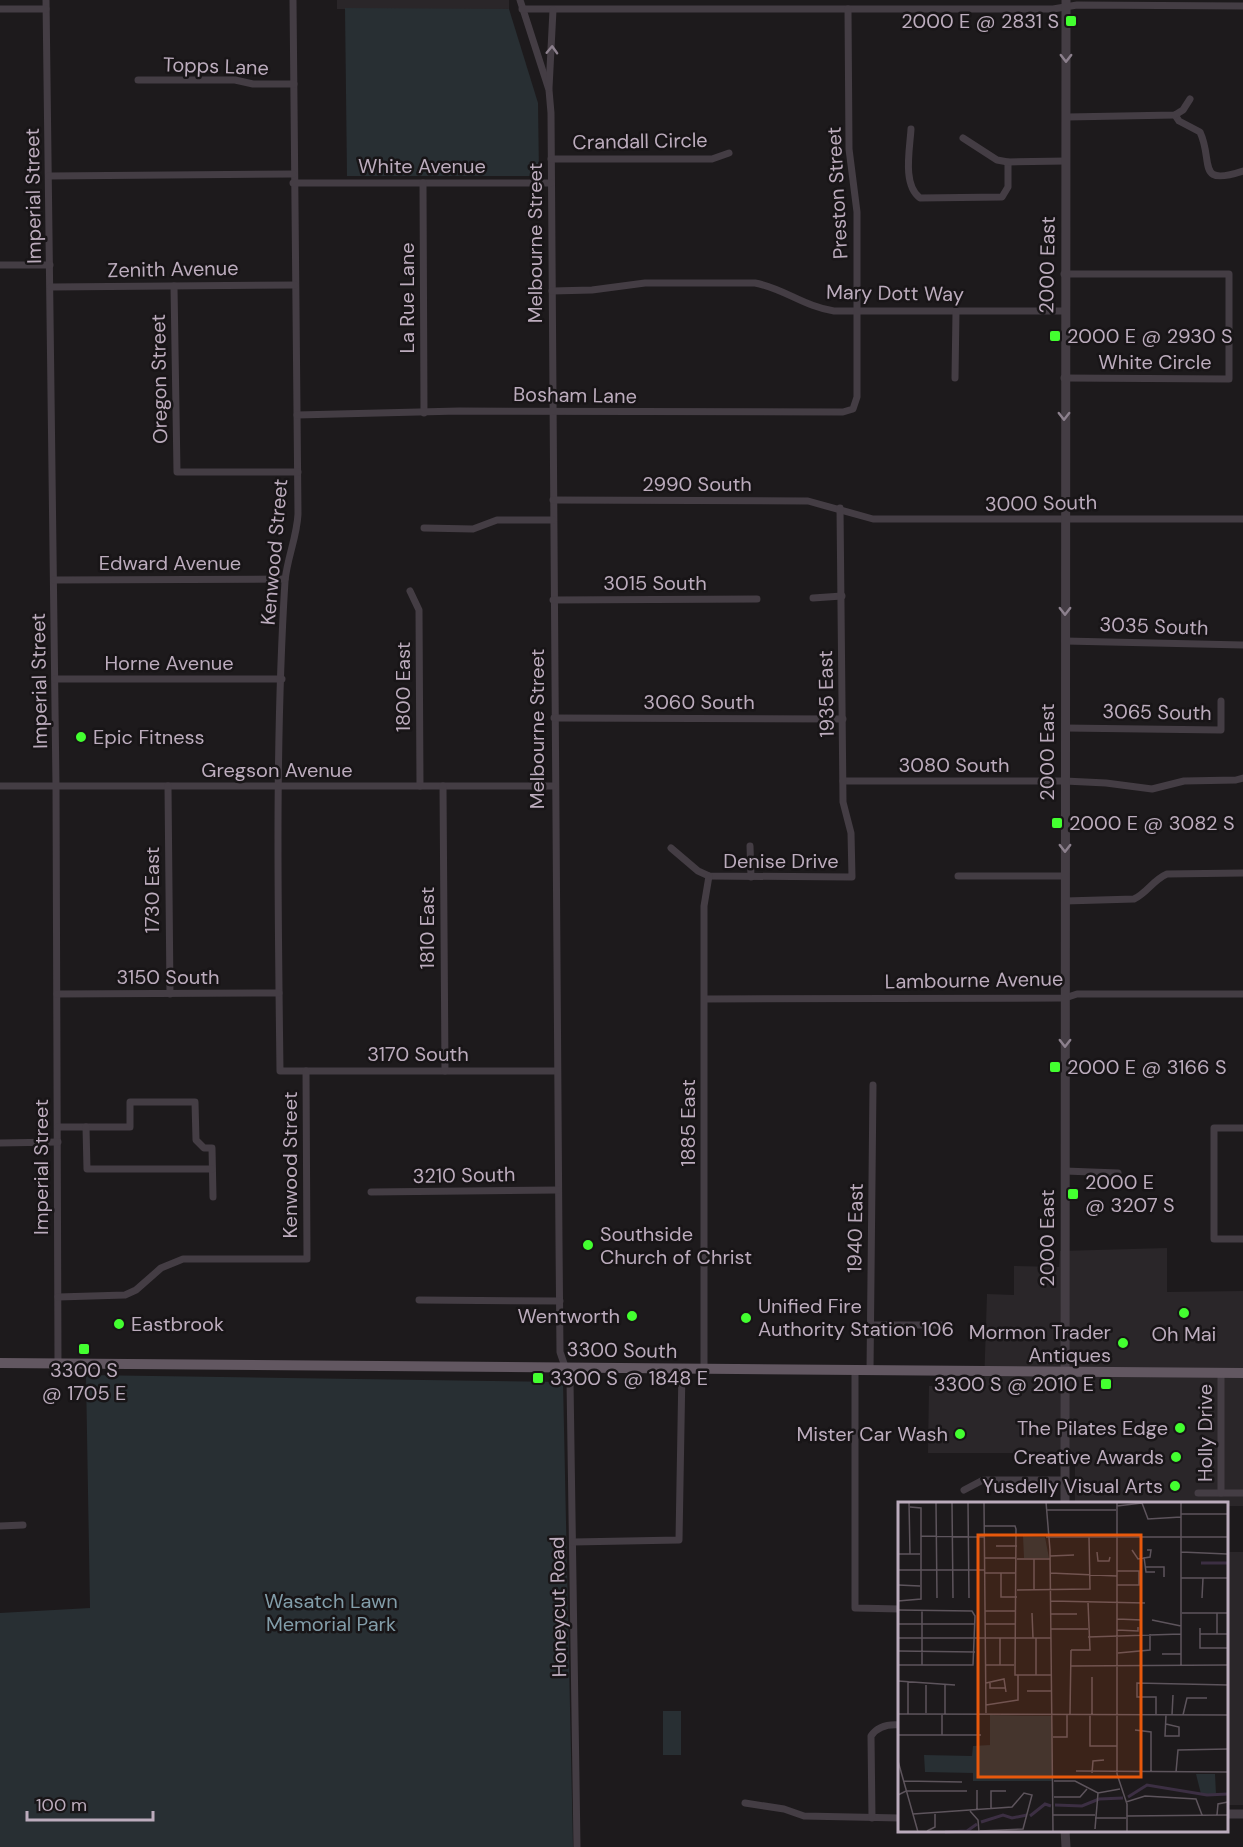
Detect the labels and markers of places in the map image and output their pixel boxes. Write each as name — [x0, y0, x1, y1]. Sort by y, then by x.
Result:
place label: 2000 E @ 2831 S — [901, 8, 1059, 34]
marker: 2000 E @ 2831 S — [1064, 14, 1078, 28]
place label: 2000 E @ 2930 S — [1067, 323, 1233, 349]
marker: 2000 E @ 2930 S — [1048, 329, 1062, 343]
place label: Epic Fitness — [93, 724, 205, 750]
marker: Epic Fitness — [74, 730, 88, 744]
place label: 2000 E @ 3082 S — [1069, 810, 1234, 836]
marker: 2000 E @ 3082 S — [1050, 816, 1064, 830]
place label: 2000 E @ 3166 S — [1067, 1054, 1226, 1080]
marker: 2000 E @ 3166 S — [1048, 1060, 1062, 1074]
place label: 2000 E @ 3207 S — [1085, 1169, 1175, 1218]
marker: 2000 E @ 3207 S — [1066, 1187, 1080, 1201]
place label: Southside Church of Christ — [600, 1221, 752, 1270]
marker: Southside Church of Christ — [581, 1238, 595, 1252]
place label: Unified Fire Authority Station 106 — [758, 1293, 954, 1342]
place label: Wentworth — [518, 1303, 620, 1329]
marker: Oh Mai — [1177, 1306, 1191, 1320]
marker: Wentworth — [625, 1309, 639, 1323]
place label: Eastbrook — [131, 1311, 224, 1337]
marker: Unified Fire Authority Station 106 — [739, 1311, 753, 1325]
marker: Eastbrook — [112, 1317, 126, 1331]
place label: Mormon Trader Antiques — [969, 1319, 1111, 1368]
place label: Oh Mai — [1152, 1321, 1216, 1347]
marker: Mormon Trader Antiques — [1116, 1336, 1130, 1350]
marker: 3300 S @ 1705 E — [77, 1342, 91, 1356]
place label: 3300 S @ 1705 E — [42, 1357, 126, 1406]
place label: 3300 S @ 1848 E — [550, 1365, 708, 1391]
marker: 3300 S @ 1848 E — [531, 1371, 545, 1385]
place label: 3300 S @ 2010 E — [934, 1371, 1094, 1397]
marker: 3300 S @ 2010 E — [1099, 1377, 1113, 1391]
place label: The Pilates Edge — [1017, 1415, 1168, 1441]
place label: Mister Car Wash — [796, 1421, 948, 1447]
marker: The Pilates Edge — [1173, 1421, 1187, 1435]
marker: Mister Car Wash — [953, 1427, 967, 1441]
place label: Creative Awards — [1013, 1444, 1164, 1470]
marker: Creative Awards — [1169, 1450, 1183, 1464]
place label: Yusdelly Visual Arts — [982, 1473, 1163, 1499]
marker: Yusdelly Visual Arts — [1168, 1479, 1182, 1493]

